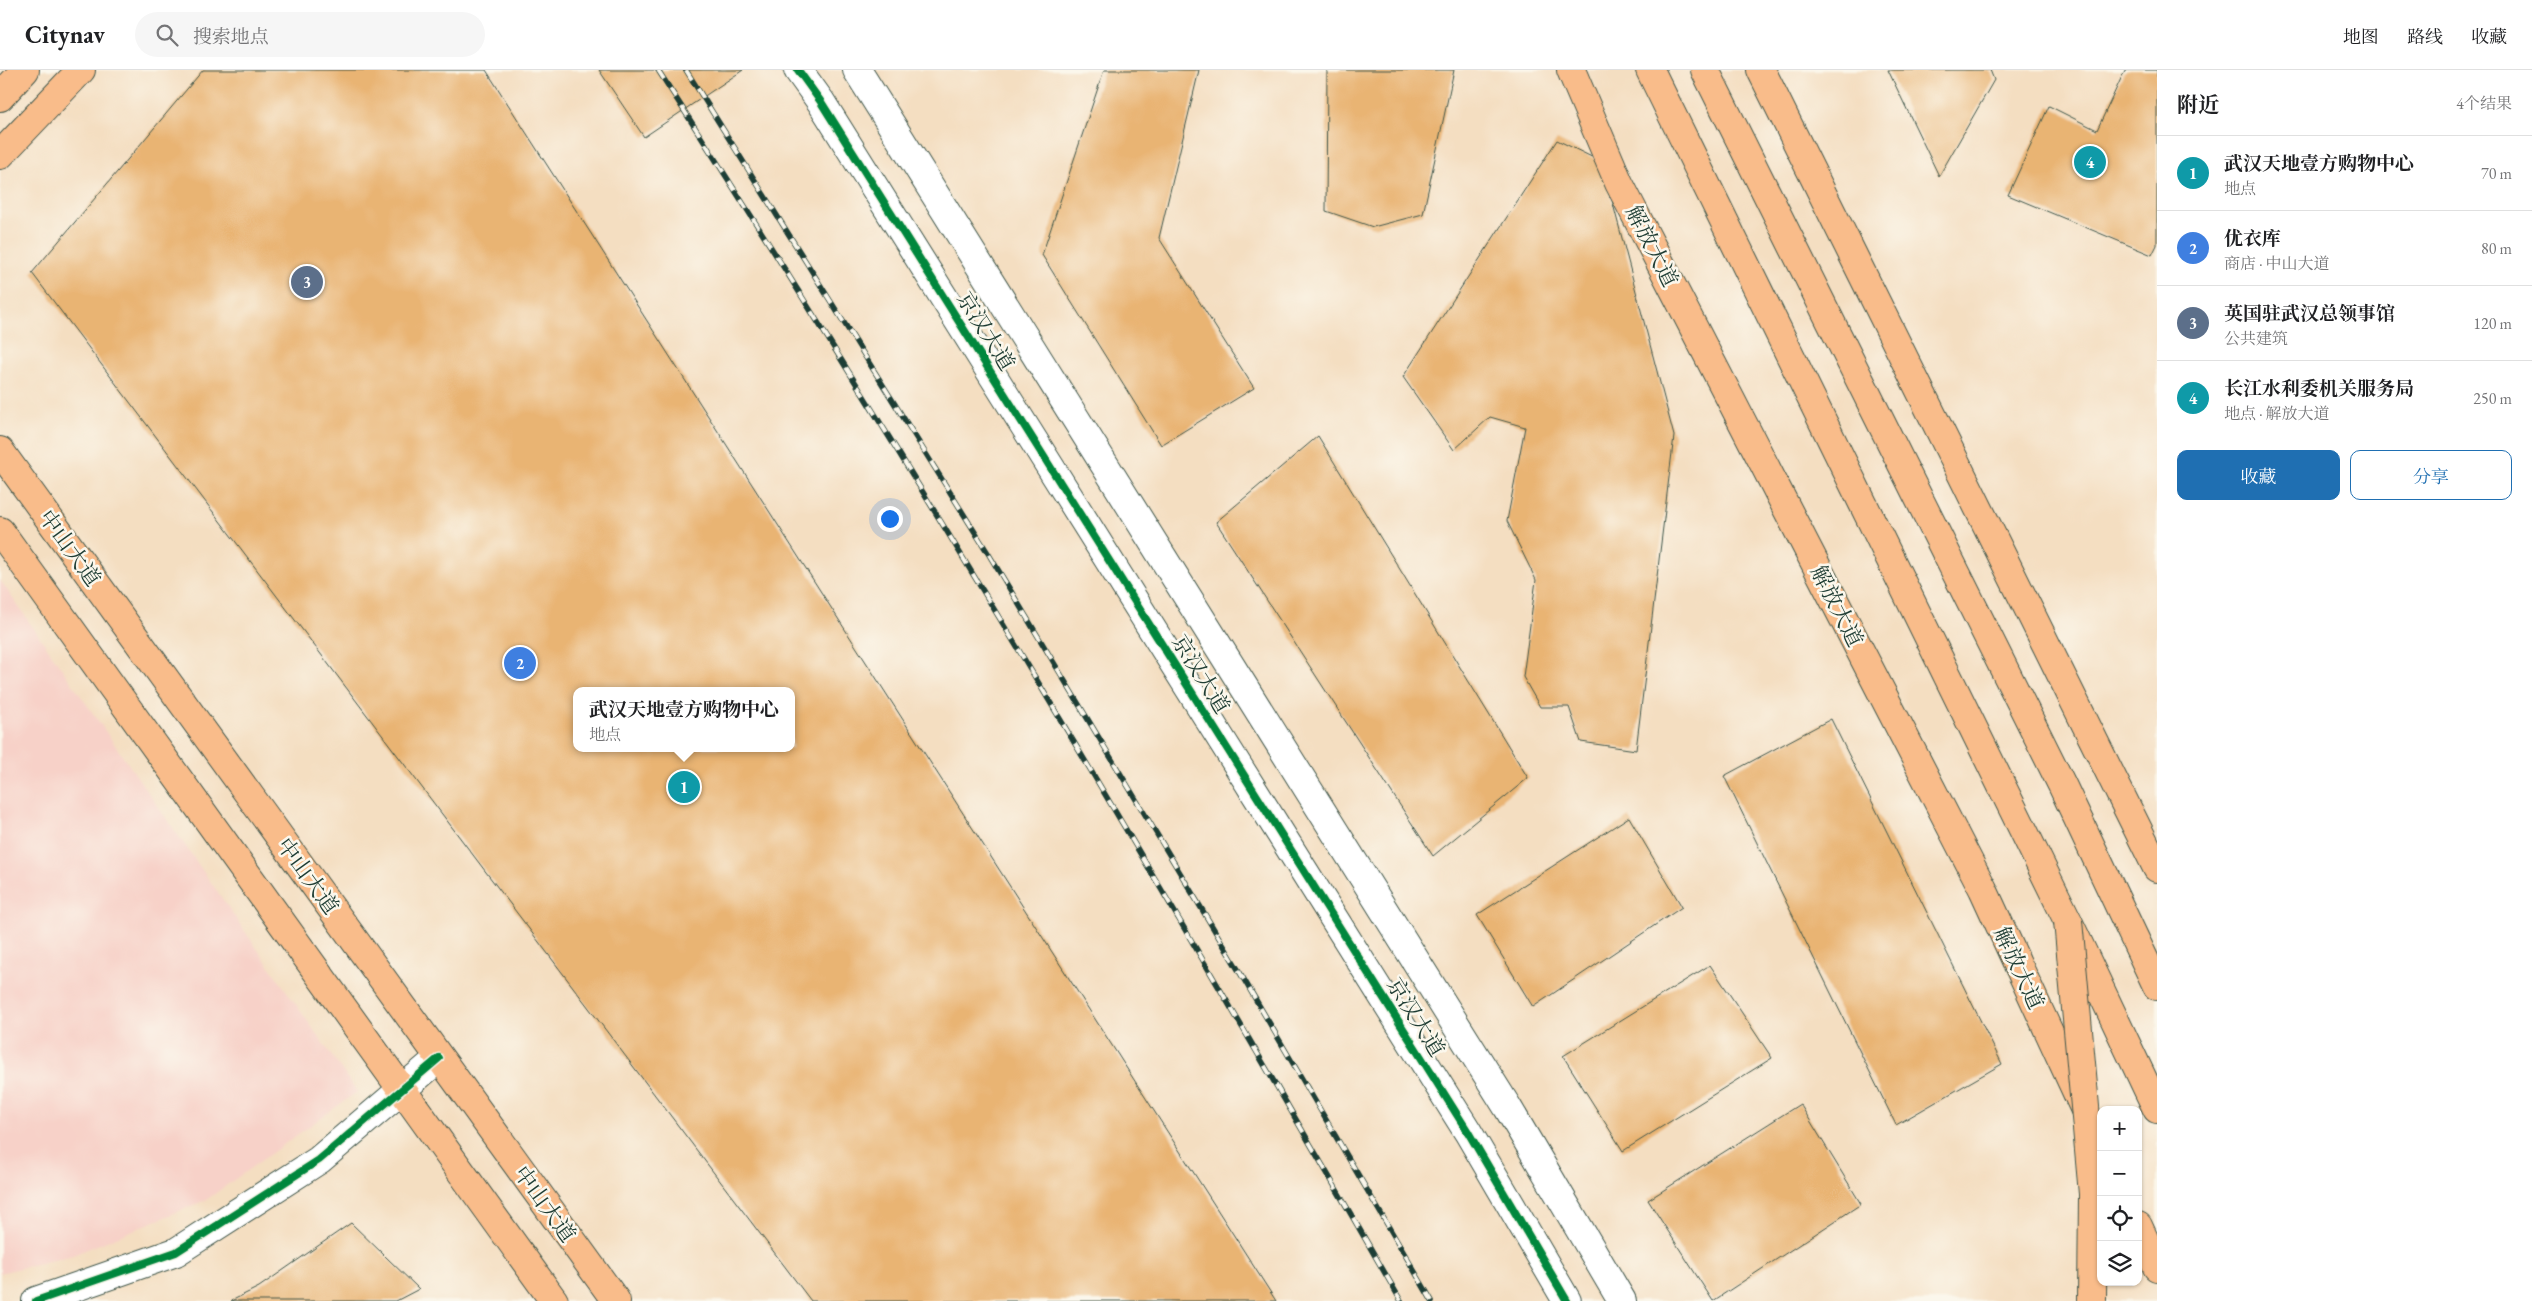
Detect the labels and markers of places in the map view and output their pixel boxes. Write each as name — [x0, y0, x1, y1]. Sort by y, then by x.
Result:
pin: 4 — [2074, 143, 2106, 181]
pin: 3 — [291, 263, 323, 301]
pin: 2 — [504, 644, 536, 682]
pin: 1 — [668, 768, 700, 806]

